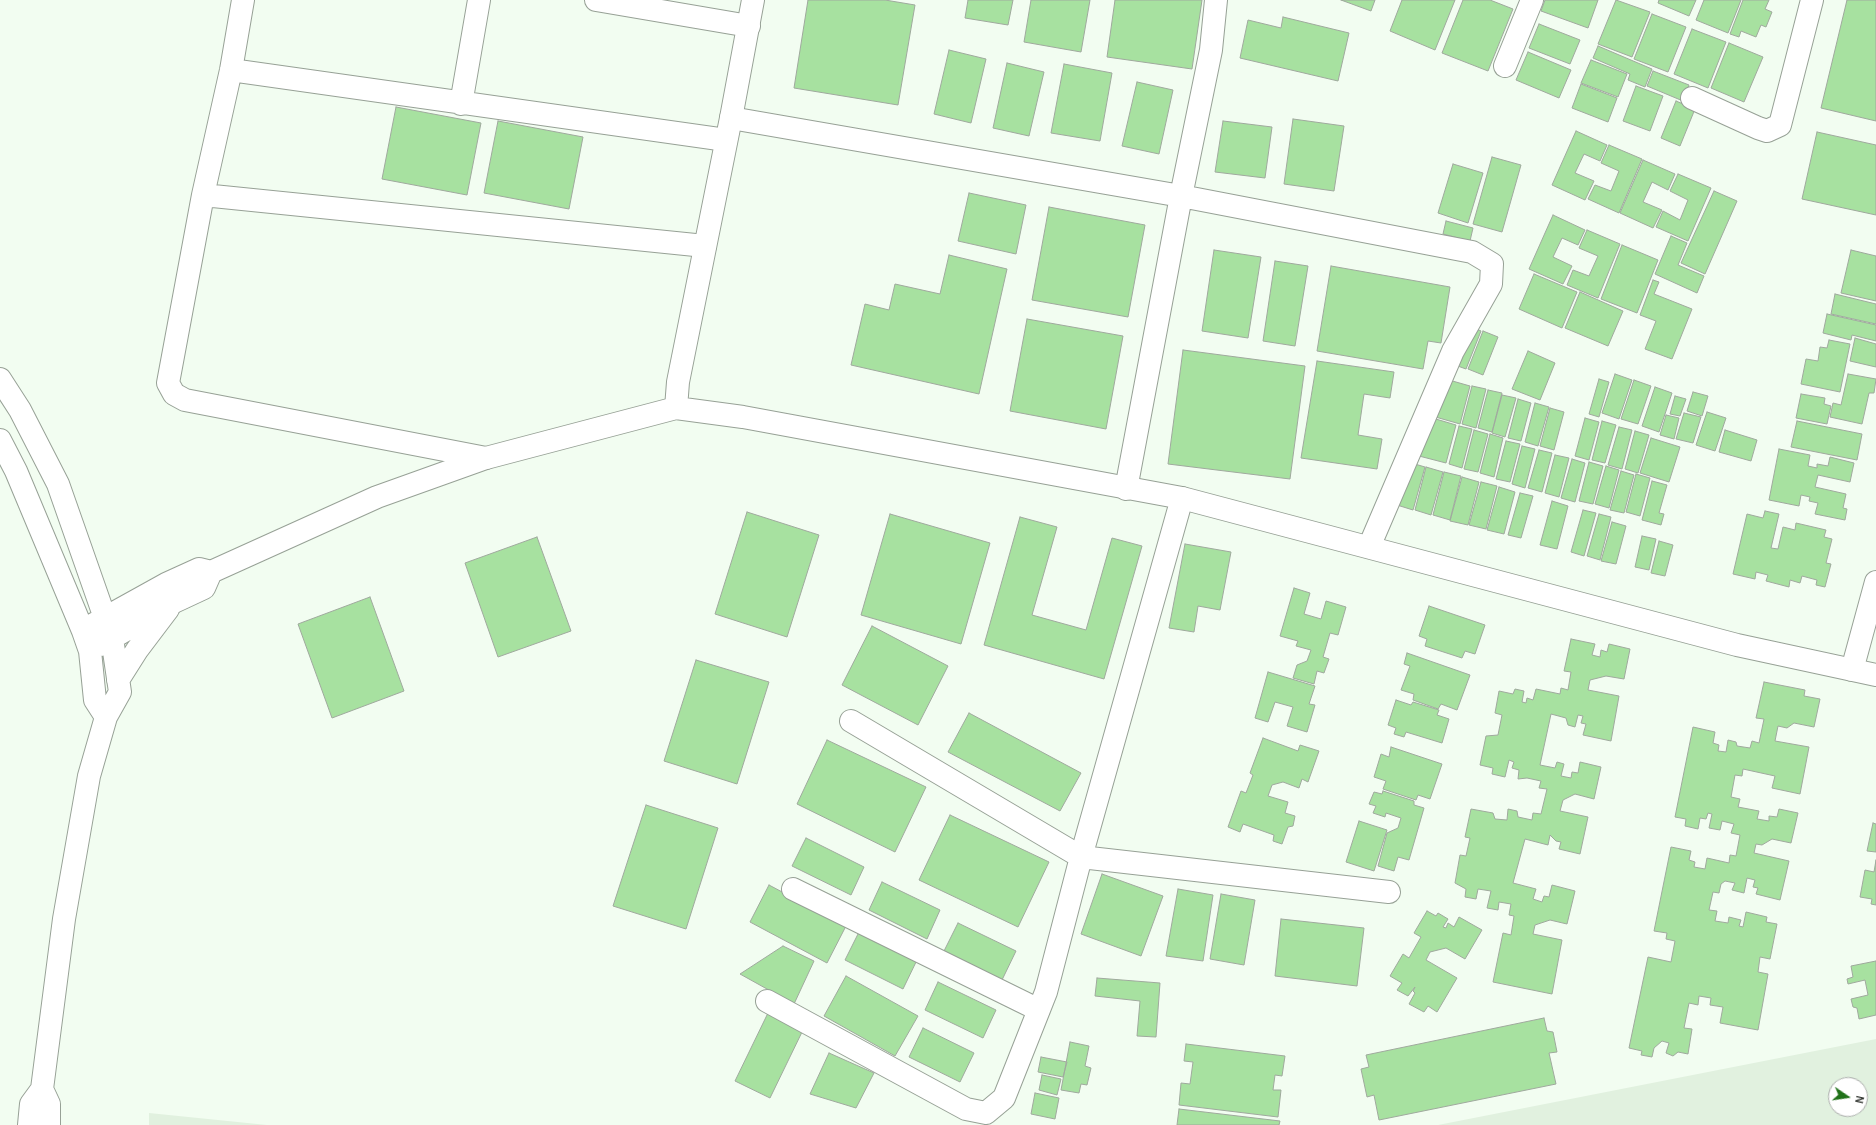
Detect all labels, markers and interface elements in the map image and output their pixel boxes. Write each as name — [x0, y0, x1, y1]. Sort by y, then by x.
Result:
north arrow — [1828, 1077, 1868, 1117]
text: N — [1852, 1094, 1866, 1105]

